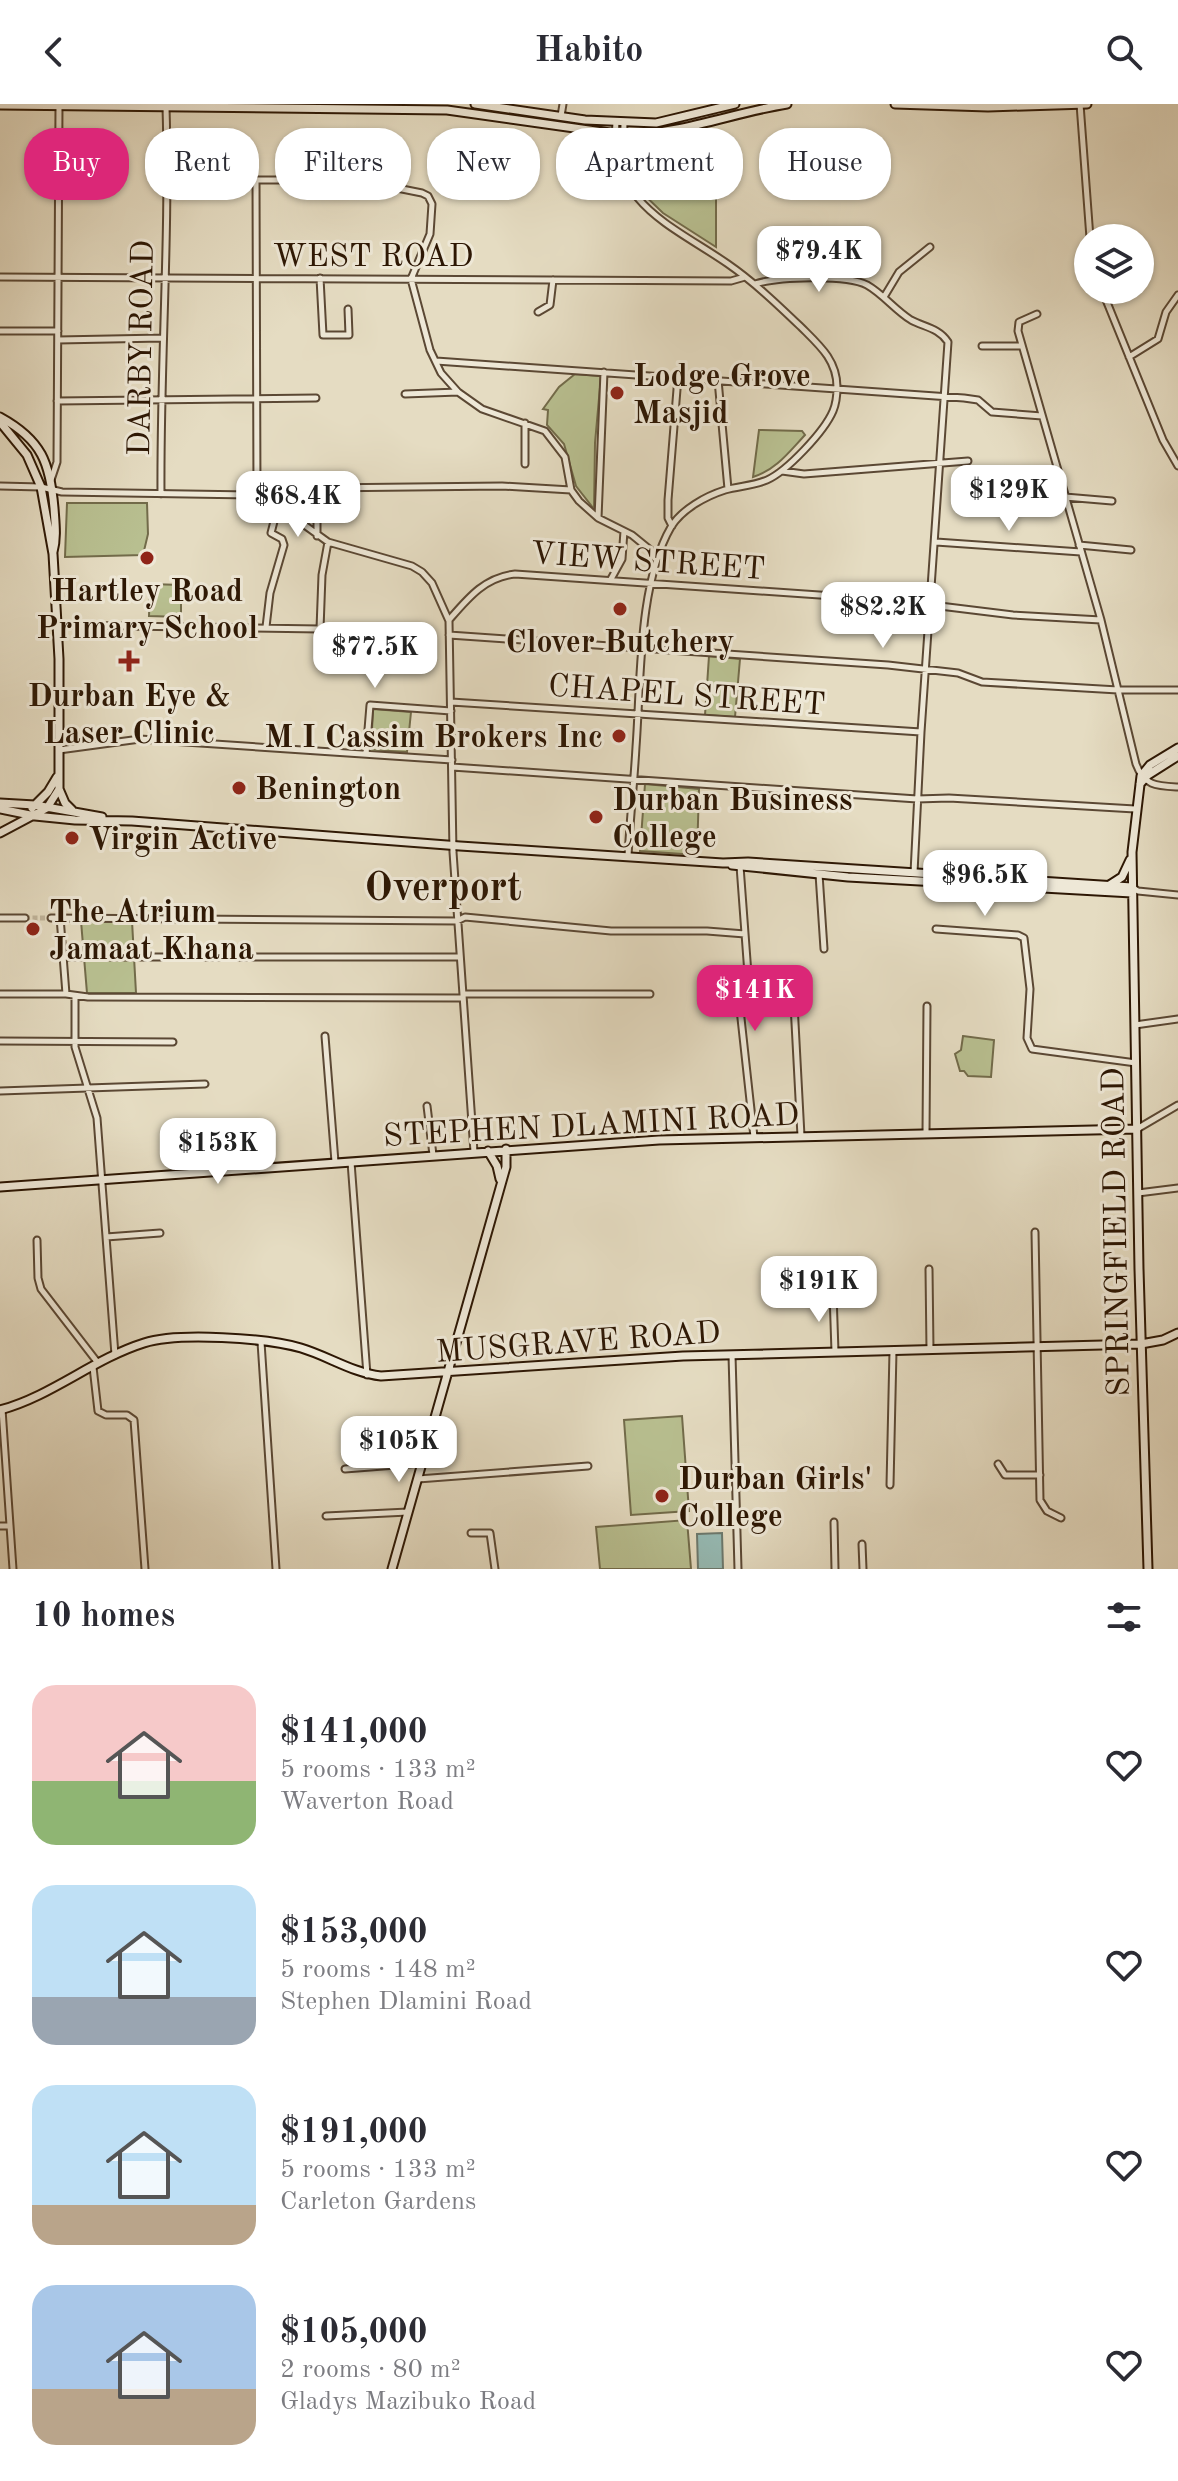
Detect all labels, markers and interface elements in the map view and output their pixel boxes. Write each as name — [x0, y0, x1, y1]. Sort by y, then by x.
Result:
icon: back — [32, 30, 76, 74]
icon: search — [1102, 30, 1146, 74]
text: Habito — [535, 34, 643, 70]
chip: Buy — [24, 128, 129, 200]
chip: Rent — [145, 128, 259, 200]
chip: Filters — [275, 128, 411, 200]
chip: New — [427, 128, 540, 200]
chip: Apartment — [556, 128, 743, 200]
chip: House — [759, 128, 891, 200]
map controls — [1074, 224, 1154, 304]
button: layers — [1074, 224, 1154, 304]
pin: $79.4K — [754, 226, 884, 294]
text: $79.4K — [775, 239, 863, 265]
street label: DARBY ROAD — [125, 240, 161, 456]
street label: WEST ROAD — [273, 242, 473, 274]
place label: Lodge Grove Masjid — [633, 362, 811, 431]
marker: Lodge Grove Masjid — [608, 384, 626, 402]
pin: $129K — [953, 465, 1065, 533]
pin: $68.4K — [233, 471, 363, 539]
text: $129K — [969, 478, 1049, 504]
text: $68.4K — [254, 484, 342, 510]
street label: VIEW STREET — [529, 539, 766, 587]
marker: Hartley Road Primary School — [138, 549, 156, 567]
place label: Hartley Road Primary School — [36, 577, 258, 646]
pin: $82.2K — [818, 582, 948, 650]
text: $82.2K — [839, 595, 927, 621]
marker: Clover Butchery — [611, 600, 629, 618]
pin: $77.5K — [310, 622, 440, 690]
place label: Clover Butchery — [506, 628, 734, 660]
text: $77.5K — [331, 635, 419, 661]
marker: Durban Eye & Laser Clinic — [118, 650, 140, 672]
street label: CHAPEL STREET — [547, 671, 827, 723]
place label: Durban Eye & Laser Clinic — [27, 682, 231, 751]
place label: M I Cassim Brokers Inc — [264, 723, 603, 755]
marker: M I Cassim Brokers Inc — [610, 727, 628, 745]
place label: Benington — [255, 775, 401, 807]
marker: Benington — [230, 779, 248, 797]
place label: Durban Business College — [612, 786, 853, 855]
marker: Durban Business College — [587, 808, 605, 826]
place label: Virgin Active — [88, 825, 277, 857]
marker: Virgin Active — [63, 829, 81, 847]
pin: $96.5K — [920, 850, 1050, 918]
text: $96.5K — [941, 863, 1029, 889]
district label: Overport — [364, 870, 522, 910]
place label: The Atrium Jamaat Khana — [49, 898, 254, 967]
marker: The Atrium Jamaat Khana — [24, 920, 42, 938]
pin: $141K — [699, 965, 811, 1033]
text: $141K — [715, 978, 795, 1004]
street label: SPRINGFIELD ROAD — [1099, 1067, 1137, 1397]
street label: STEPHEN DLAMINI ROAD — [382, 1100, 800, 1154]
pin: $153K — [162, 1118, 274, 1186]
text: $153K — [178, 1131, 258, 1157]
pin: $191K — [763, 1256, 875, 1324]
text: $191K — [779, 1269, 859, 1295]
street label: MUSGRAVE ROAD — [435, 1318, 722, 1370]
pin: $105K — [343, 1416, 455, 1484]
text: $105K — [359, 1429, 439, 1455]
place label: Durban Girls' College — [678, 1465, 872, 1534]
marker: Durban Girls' College — [653, 1487, 671, 1505]
icon: filters — [1102, 1595, 1146, 1639]
text: 10 homes — [32, 1600, 175, 1634]
text: $141,000 — [280, 1716, 428, 1750]
icon: home — [96, 1717, 192, 1813]
icon: heart — [1102, 1743, 1146, 1787]
text: 5 rooms · 133 m² — [280, 1757, 476, 1783]
text: Waverton Road — [280, 1789, 454, 1815]
text: $153,000 — [280, 1916, 428, 1950]
icon: home — [96, 1917, 192, 2013]
icon: heart — [1102, 1943, 1146, 1987]
text: 5 rooms · 148 m² — [280, 1957, 476, 1983]
text: Stephen Dlamini Road — [280, 1989, 532, 2015]
text: $191,000 — [280, 2116, 428, 2150]
icon: home — [96, 2117, 192, 2213]
icon: heart — [1102, 2143, 1146, 2187]
text: 5 rooms · 133 m² — [280, 2157, 476, 2183]
text: Carleton Gardens — [280, 2189, 476, 2215]
text: $105,000 — [280, 2316, 428, 2350]
icon: home — [96, 2317, 192, 2413]
icon: heart — [1102, 2343, 1146, 2387]
text: 2 rooms · 80 m² — [280, 2357, 461, 2383]
text: Gladys Mazibuko Road — [280, 2389, 536, 2415]

